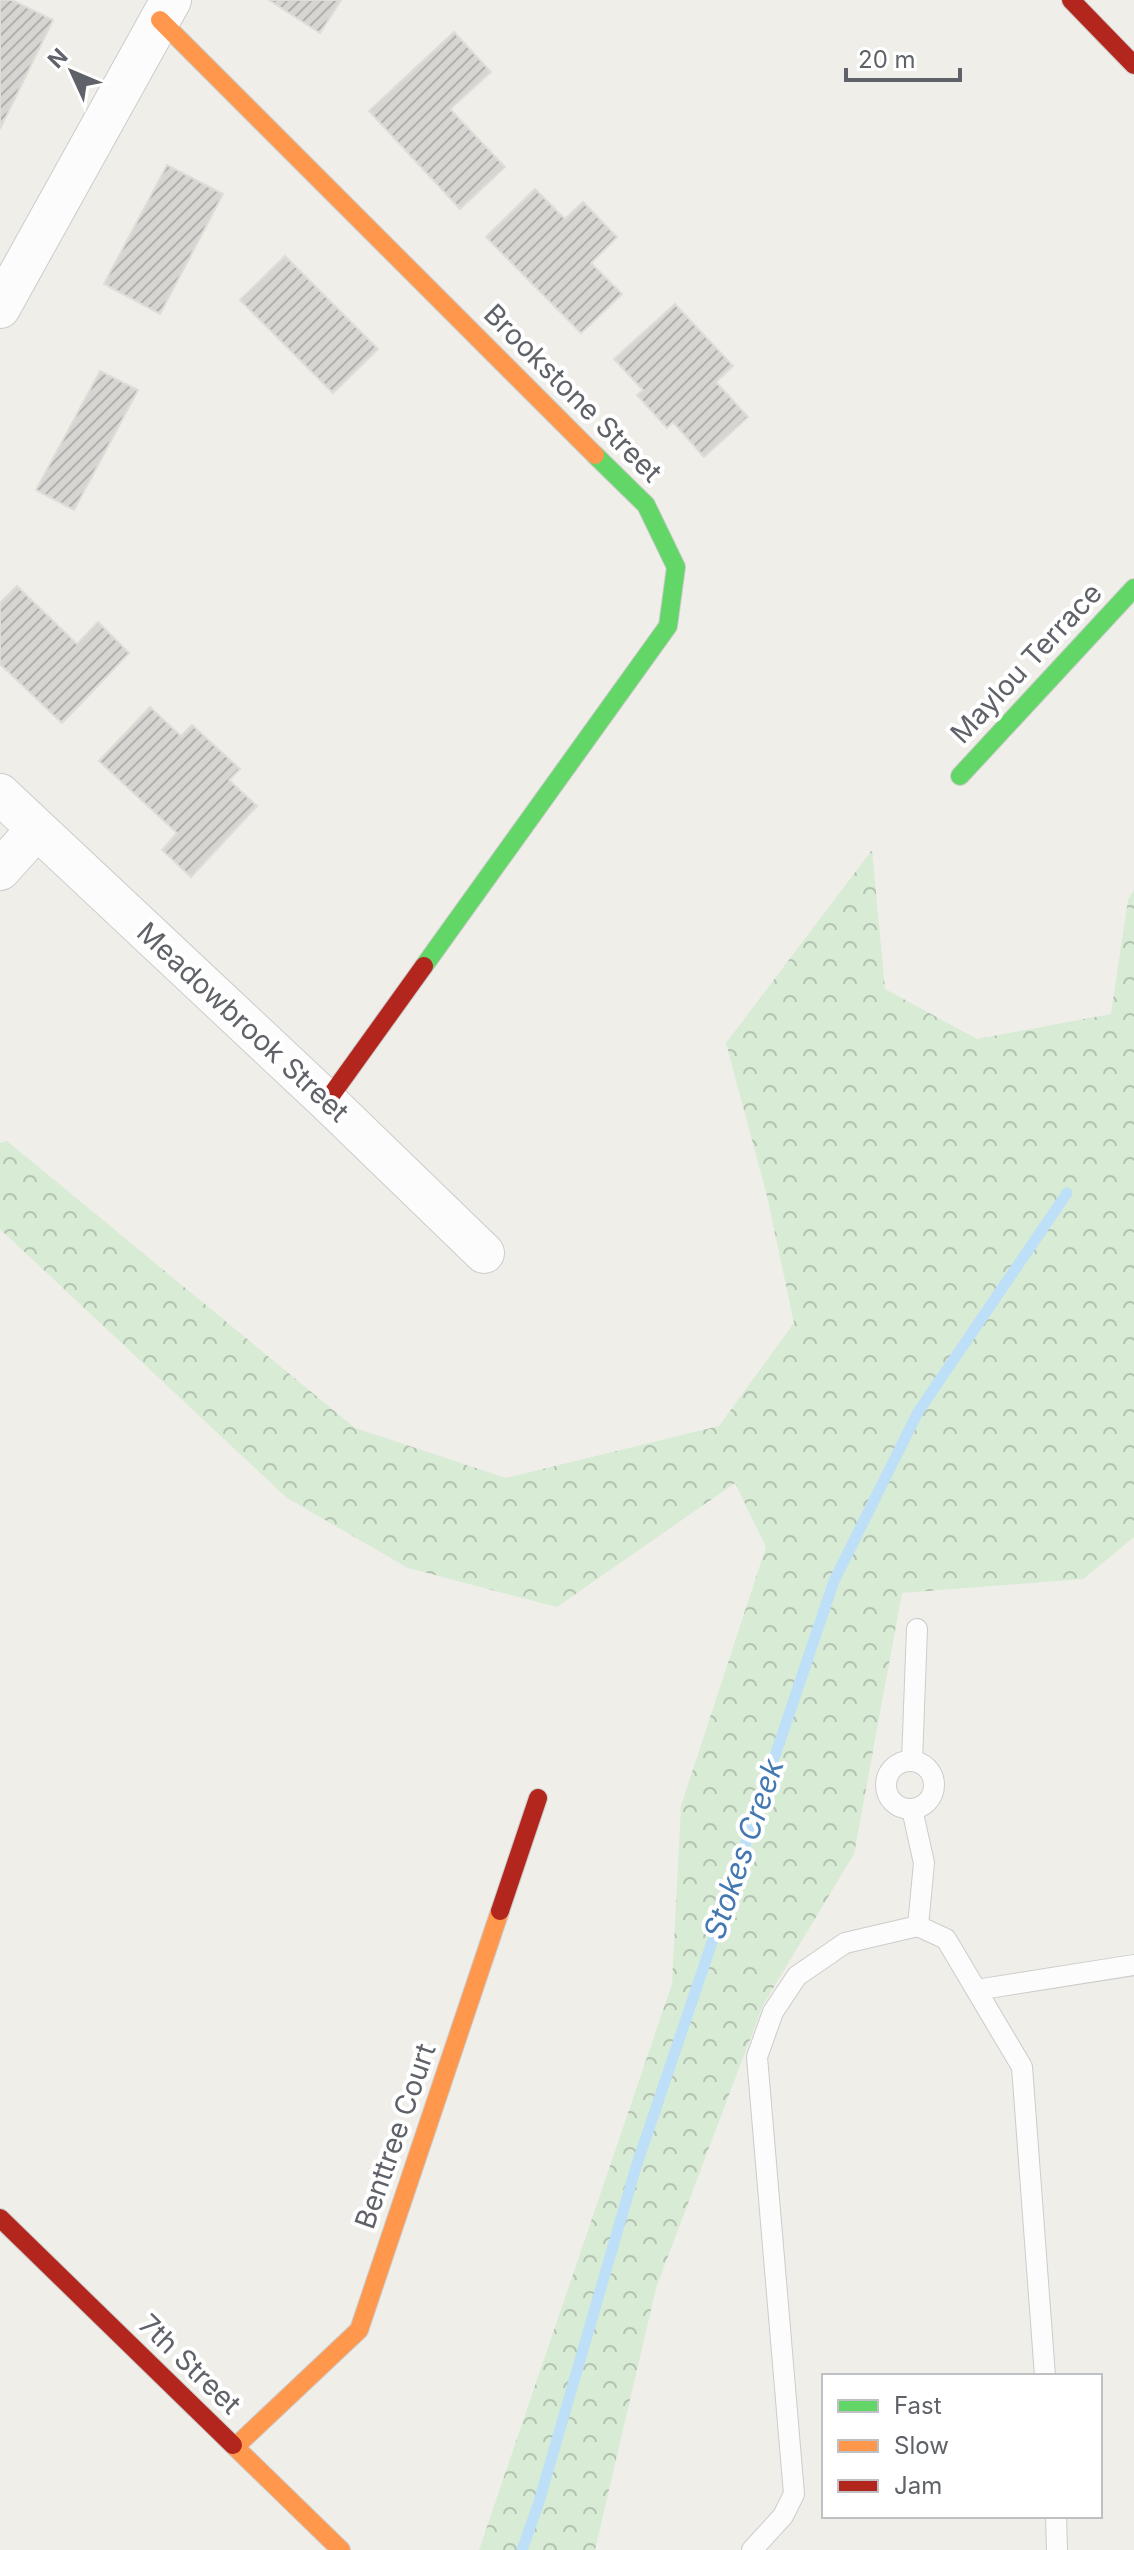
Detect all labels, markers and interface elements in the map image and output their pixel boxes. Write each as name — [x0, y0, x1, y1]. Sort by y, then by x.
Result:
north arrow — [32, 32, 112, 112]
scale bar — [846, 32, 960, 82]
text: N — [42, 43, 73, 73]
text: 20 m — [858, 45, 916, 74]
street label: Brookstone Street — [477, 297, 669, 489]
street label: Maylou Terrace — [943, 576, 1109, 750]
street label: Meadowbrook Street — [130, 915, 356, 1129]
water label: Stokes Creek — [695, 1754, 791, 1943]
street label: Benttree Court — [347, 2039, 443, 2233]
street label: 7th Street — [132, 2307, 248, 2421]
legend — [822, 2374, 1102, 2518]
text: Fast — [894, 2391, 942, 2420]
text: Slow — [894, 2431, 949, 2460]
text: Jam — [894, 2471, 942, 2500]

